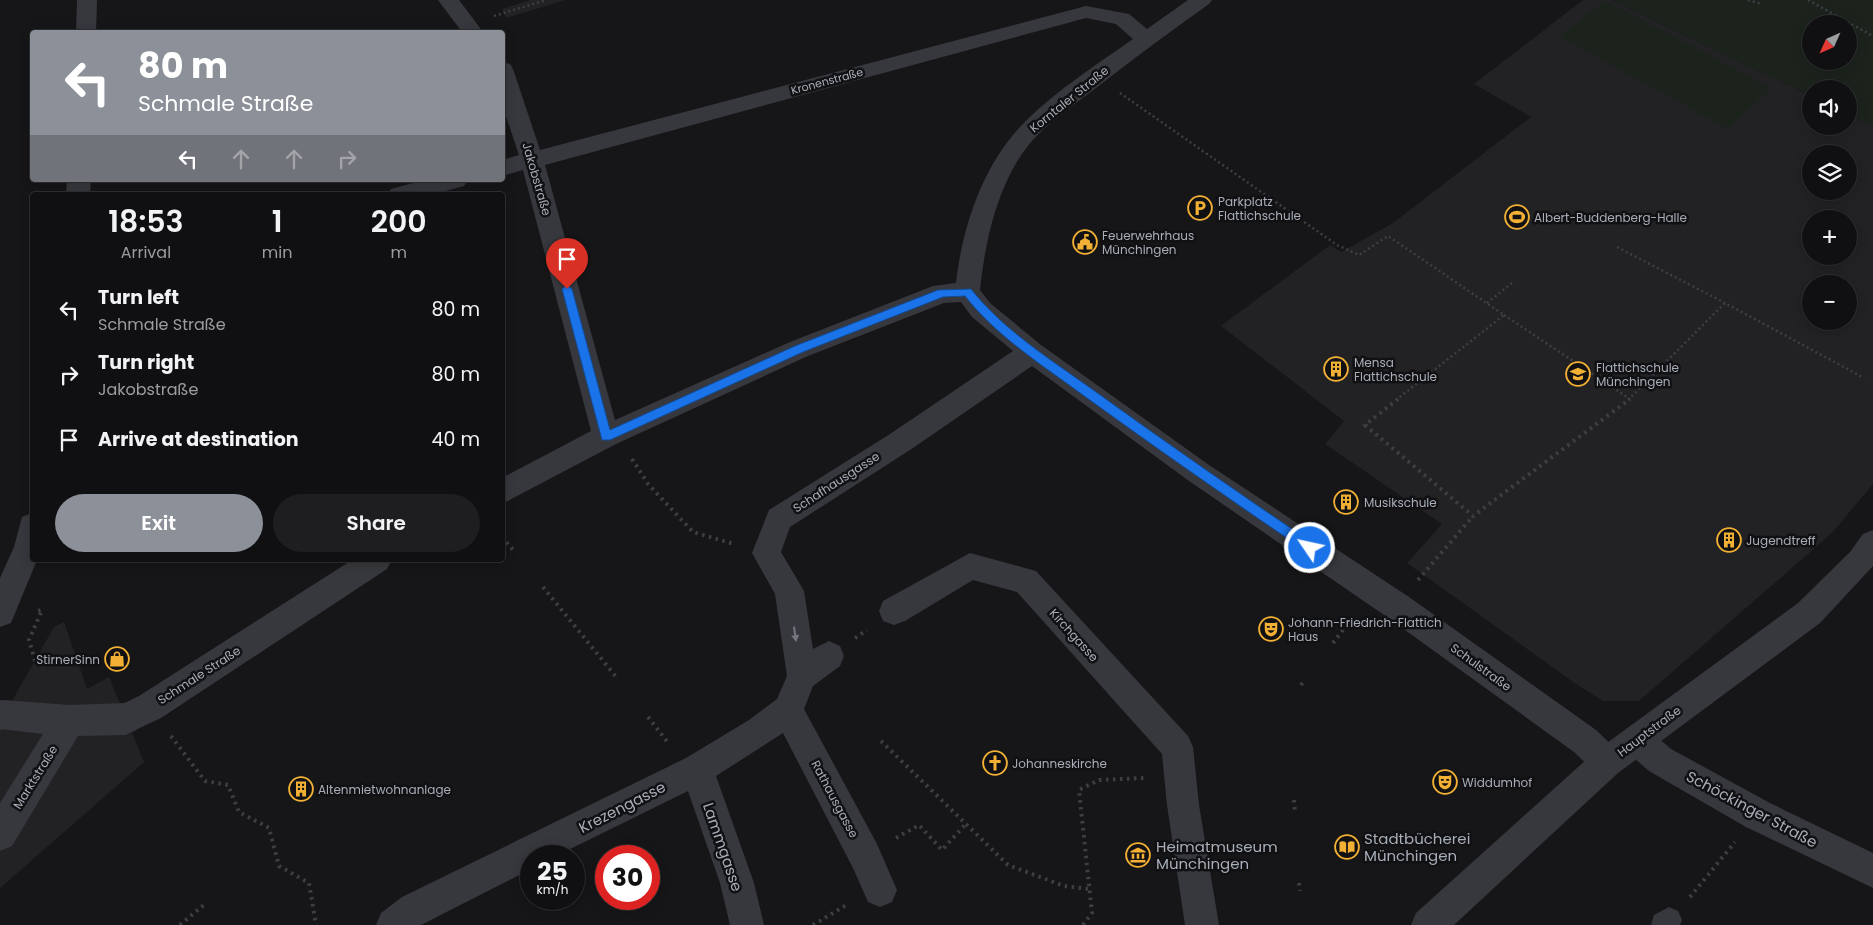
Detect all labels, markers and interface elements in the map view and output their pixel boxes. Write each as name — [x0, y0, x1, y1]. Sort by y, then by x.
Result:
north arrow — [1802, 15, 1858, 70]
map controls — [1802, 15, 1857, 330]
text: 80 m — [138, 41, 228, 90]
icon: left — [55, 50, 120, 115]
street label: Korntaler Straße — [1026, 62, 1112, 136]
street label: Kronenstraße — [789, 64, 865, 98]
button: sound — [1802, 80, 1857, 135]
text: Schmale Straße — [138, 88, 313, 119]
street label: Jakobstraße — [518, 140, 556, 218]
icon: left — [174, 145, 202, 173]
icon: ahead — [227, 145, 255, 173]
icon: ahead — [280, 145, 308, 173]
icon: right — [333, 145, 361, 173]
button: layers — [1802, 145, 1857, 200]
place label: Parkplatz Flattichschule — [1218, 193, 1301, 224]
parking icon: Parkplatz Flattichschule — [1187, 195, 1213, 221]
text: 18:53 — [108, 200, 184, 243]
text: 1 — [272, 200, 283, 243]
text: 200 — [371, 200, 427, 243]
sports icon: Albert-Buddenberg-Halle — [1504, 204, 1530, 230]
place label: Albert-Buddenberg-Halle — [1534, 209, 1687, 226]
button: + — [1802, 210, 1857, 265]
place label: Feuerwehrhaus Münchingen — [1102, 227, 1194, 258]
public building icon: Feuerwehrhaus Münchingen — [1072, 229, 1098, 255]
pin — [546, 238, 588, 289]
text: Arrival — [121, 241, 171, 264]
text: min — [262, 241, 293, 264]
text: m — [391, 241, 407, 264]
icon: arrive — [553, 245, 581, 273]
button: − — [1802, 275, 1857, 330]
text: Turn left — [98, 284, 179, 311]
icon: left — [55, 296, 83, 324]
text: 80 m — [431, 296, 480, 323]
text: Schmale Straße — [98, 313, 226, 336]
text: Turn right — [98, 349, 194, 376]
place label: Mensa Flattichschule — [1354, 354, 1437, 385]
building icon: Mensa Flattichschule — [1323, 356, 1349, 382]
place label: Flattichschule Münchingen — [1596, 359, 1679, 390]
icon: right — [55, 361, 83, 389]
text: 80 m — [431, 361, 480, 388]
school or university icon: Flattichschule Münchingen — [1565, 361, 1591, 387]
text: Jakobstraße — [98, 378, 198, 401]
icon: arrive — [55, 426, 83, 454]
text: Arrive at destination — [98, 426, 299, 453]
text: 40 m — [431, 426, 480, 453]
street label: Schafhausgasse — [789, 448, 883, 516]
building icon: Musikschule — [1333, 489, 1359, 515]
button: Exit — [55, 494, 263, 552]
button: Share — [273, 494, 480, 552]
place label: Musikschule — [1364, 494, 1437, 511]
position arrow — [1283, 521, 1335, 573]
building icon: Jugendtreff — [1716, 527, 1742, 553]
place label: Jugendtreff — [1746, 532, 1816, 549]
street label: Kirchgasse — [1046, 605, 1102, 665]
place label: Johann-Friedrich-Flattich Haus — [1288, 614, 1442, 645]
theatre icon: Johann-Friedrich-Flattich Haus — [1258, 616, 1284, 642]
one-way arrow — [792, 626, 800, 642]
street label: Schulstraße — [1447, 639, 1515, 695]
street label: Schmale Straße — [154, 642, 244, 708]
shop icon: StirnerSinn — [104, 646, 130, 672]
place label: StirnerSinn — [36, 651, 100, 668]
street label: Hauptstraße — [1614, 702, 1684, 760]
street label: Marktstraße — [9, 742, 61, 812]
church icon: Johanneskirche — [982, 750, 1008, 776]
place label: Johanneskirche — [1012, 755, 1107, 772]
street label: Rathausgasse — [807, 757, 863, 841]
street label: Schöckinger Straße — [1683, 766, 1821, 852]
theatre icon: Widdumhof — [1432, 769, 1458, 795]
place label: Widdumhof — [1462, 774, 1532, 791]
building icon: Altenmietwohnanlage — [288, 776, 314, 802]
street label: Krezengasse — [575, 776, 669, 838]
place label: Altenmietwohnanlage — [318, 781, 451, 798]
street label: Lammgasse — [698, 800, 748, 894]
place label: Stadtbücherei Münchingen — [1364, 828, 1470, 866]
library icon: Stadtbücherei Münchingen — [1334, 834, 1360, 860]
place label: Heimatmuseum Münchingen — [1156, 836, 1278, 874]
museum icon: Heimatmuseum Münchingen — [1125, 842, 1151, 868]
speed limit sign: 30 — [595, 845, 660, 910]
text: 25 — [537, 854, 568, 889]
text: km/h — [537, 881, 568, 898]

